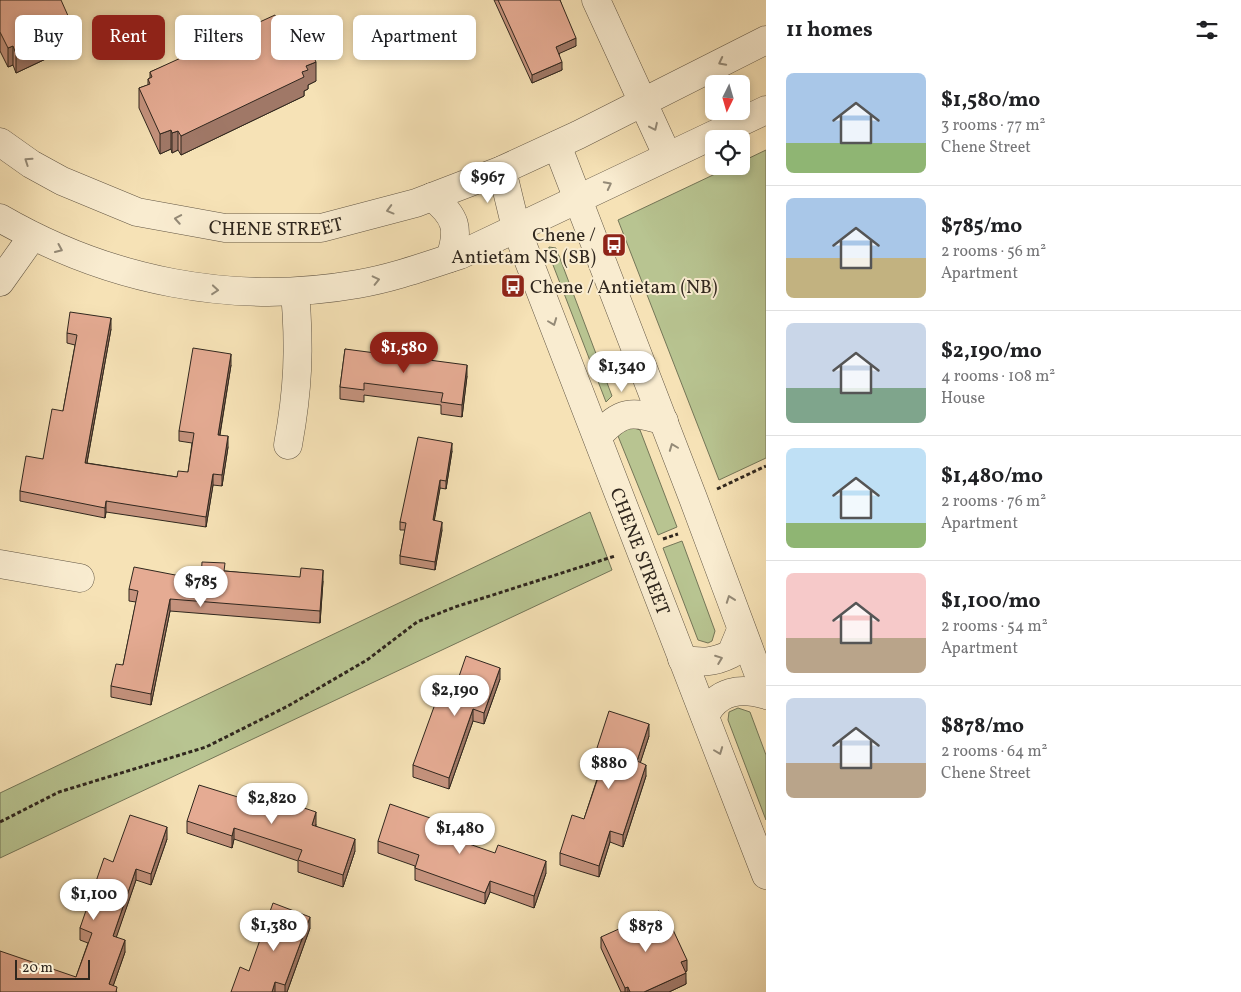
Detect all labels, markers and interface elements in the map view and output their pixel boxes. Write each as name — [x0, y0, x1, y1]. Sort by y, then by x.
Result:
chip: Buy — [15, 15, 82, 60]
chip: Rent — [92, 15, 165, 60]
chip: Filters — [175, 15, 261, 60]
chip: New — [271, 15, 343, 60]
chip: Apartment — [353, 15, 476, 60]
text: 11 homes — [786, 16, 873, 45]
icon: filters — [1193, 16, 1221, 44]
one-way arrow — [719, 56, 728, 66]
north arrow — [705, 75, 750, 120]
map controls — [705, 75, 750, 175]
text: $1,580/mo — [941, 86, 1040, 115]
icon: home — [826, 93, 886, 153]
text: 3 rooms · 77 m² — [941, 115, 1045, 137]
one-way arrow — [648, 122, 659, 131]
button: locate — [705, 130, 750, 175]
text: Chene Street — [941, 137, 1031, 159]
one-way arrow — [24, 158, 33, 167]
pin: $967 — [458, 162, 518, 204]
text: $967 — [471, 167, 505, 189]
one-way arrow — [603, 181, 612, 191]
one-way arrow — [385, 204, 394, 215]
street label: CHENE STREET — [206, 212, 346, 243]
text: $785/mo — [941, 212, 1022, 241]
one-way arrow — [174, 215, 182, 225]
icon: home — [826, 218, 886, 278]
place label: Chene / Antietam NS (SB) — [451, 223, 596, 271]
bus stop icon: Chene / Antietam NS (SB) — [601, 232, 627, 258]
text: 2 rooms · 56 m² — [941, 241, 1046, 263]
one-way arrow — [54, 242, 63, 253]
text: Apartment — [941, 263, 1018, 285]
bus stop icon: Chene / Antietam (NB) — [500, 273, 526, 299]
one-way arrow — [372, 275, 381, 286]
place label: Chene / Antietam (NB) — [530, 275, 717, 301]
one-way arrow — [211, 284, 219, 295]
one-way arrow — [547, 317, 557, 326]
pin: $1,580 — [363, 332, 445, 374]
text: $1,580 — [381, 337, 427, 359]
text: $2,190/mo — [941, 337, 1042, 366]
icon: home — [826, 343, 886, 403]
pin: $1,340 — [581, 350, 663, 393]
text: $1,340 — [598, 356, 646, 378]
text: 4 rooms · 108 m² — [941, 366, 1055, 388]
text: House — [941, 388, 985, 410]
one-way arrow — [669, 443, 679, 451]
text: $1,480/mo — [941, 462, 1043, 491]
icon: home — [826, 468, 886, 528]
street label: CHENE STREET — [603, 484, 675, 619]
text: 2 rooms · 76 m² — [941, 491, 1046, 513]
text: Apartment — [941, 513, 1018, 535]
pin: $785 — [171, 566, 231, 608]
text: $785 — [185, 571, 217, 593]
text: $1,100/mo — [941, 587, 1041, 616]
icon: home — [826, 593, 886, 653]
one-way arrow — [726, 595, 736, 604]
text: 2 rooms · 54 m² — [941, 616, 1048, 638]
text: Apartment — [941, 638, 1018, 660]
one-way arrow — [714, 655, 723, 665]
pin: $2,190 — [414, 674, 496, 717]
text: $2,190 — [431, 680, 479, 702]
text: $878/mo — [941, 712, 1024, 741]
icon: home — [826, 718, 886, 778]
text: 2 rooms · 64 m² — [941, 741, 1048, 763]
one-way arrow — [713, 746, 723, 755]
pin: $880 — [579, 748, 639, 790]
text: $880 — [591, 753, 627, 775]
text: Chene Street — [941, 763, 1031, 785]
pin: $2,820 — [231, 782, 313, 825]
text: $2,820 — [248, 788, 296, 810]
pin: $1,480 — [419, 812, 501, 855]
text: $1,480 — [436, 818, 484, 840]
pin: $1,100 — [53, 878, 135, 921]
text: $1,100 — [71, 884, 117, 906]
pin: $1,380 — [233, 910, 315, 952]
pin: $878 — [616, 910, 676, 953]
text: $1,380 — [251, 915, 297, 937]
text: $878 — [629, 916, 663, 938]
scale bar — [15, 957, 90, 980]
text: 20 m — [22, 959, 53, 978]

